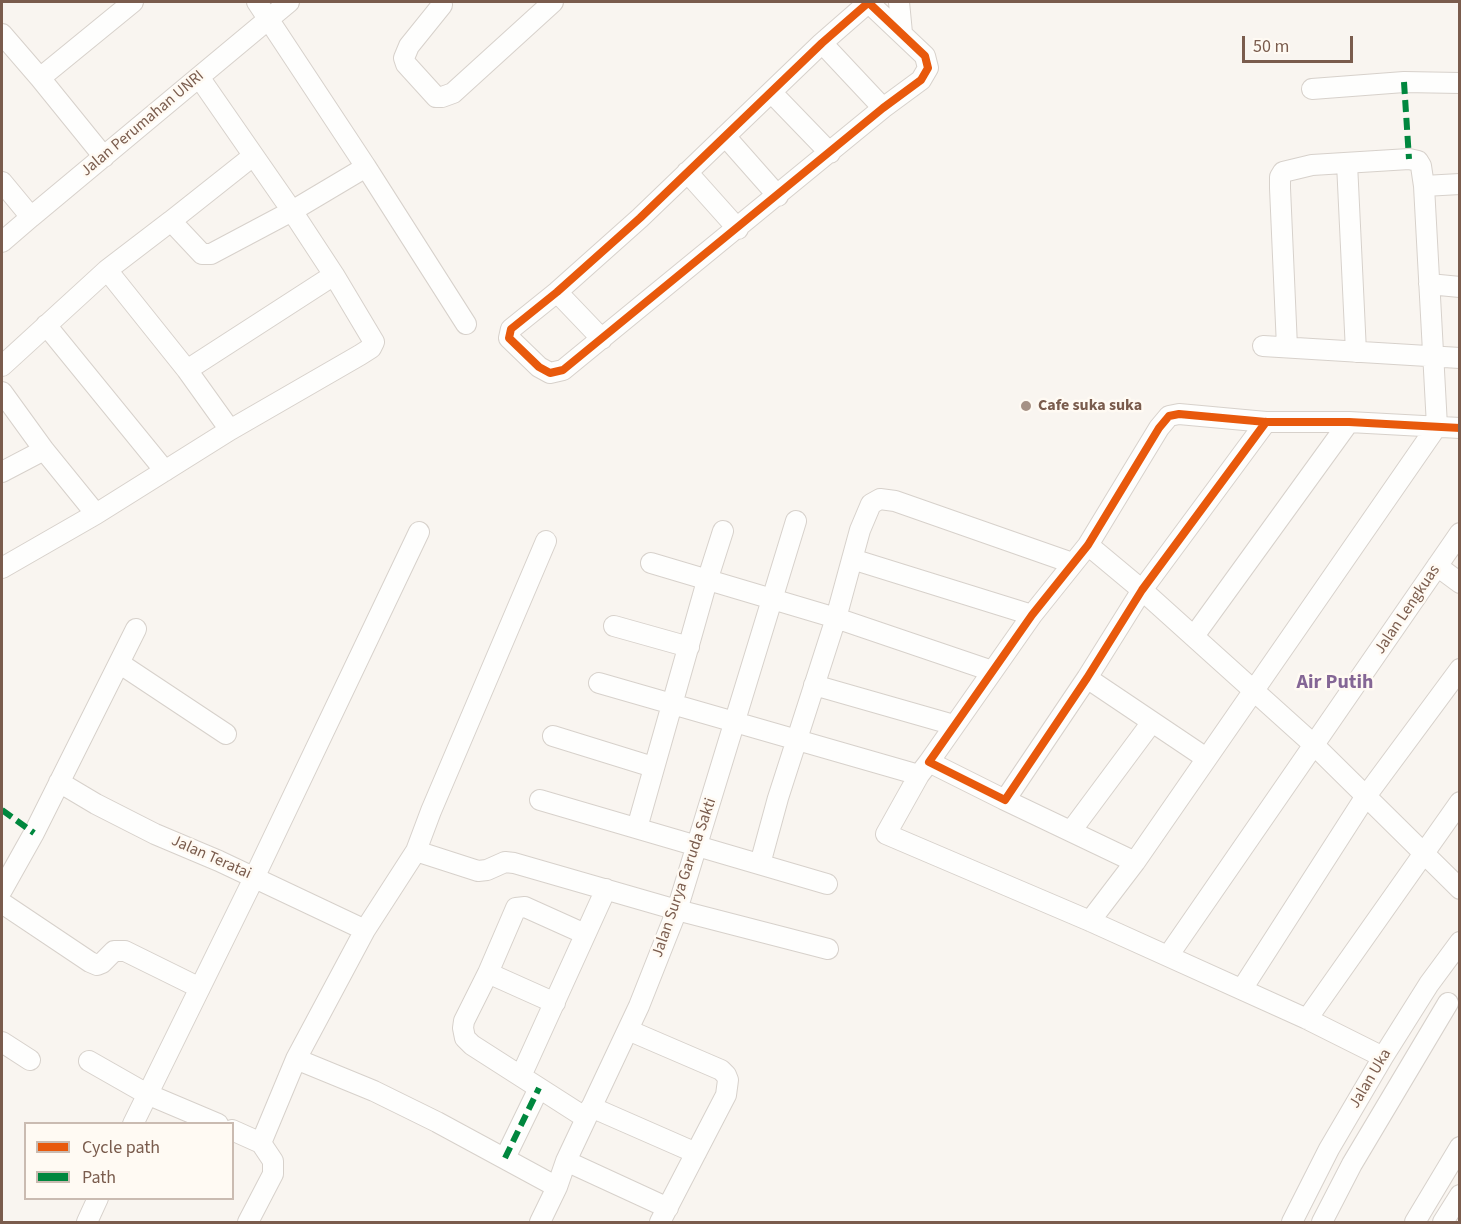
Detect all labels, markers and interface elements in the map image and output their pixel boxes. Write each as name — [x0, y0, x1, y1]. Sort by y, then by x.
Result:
scale bar — [1245, 24, 1356, 62]
text: 50 m — [1253, 34, 1289, 59]
street label: Jalan Perumahan UNRI — [78, 67, 208, 181]
place label: Cafe suka suka — [1038, 396, 1142, 416]
marker: Cafe suka suka — [1019, 399, 1033, 413]
street label: Jalan Lengkuas — [1371, 562, 1445, 658]
district label: Air Putih — [1297, 672, 1373, 696]
street label: Jalan Surya Garuda Sakti — [649, 796, 721, 960]
street label: Jalan Teratai — [168, 832, 254, 884]
street label: Jalan Uka — [1346, 1046, 1396, 1112]
legend — [24, 1122, 234, 1200]
text: Cycle path — [82, 1135, 160, 1160]
text: Path — [82, 1165, 116, 1190]

